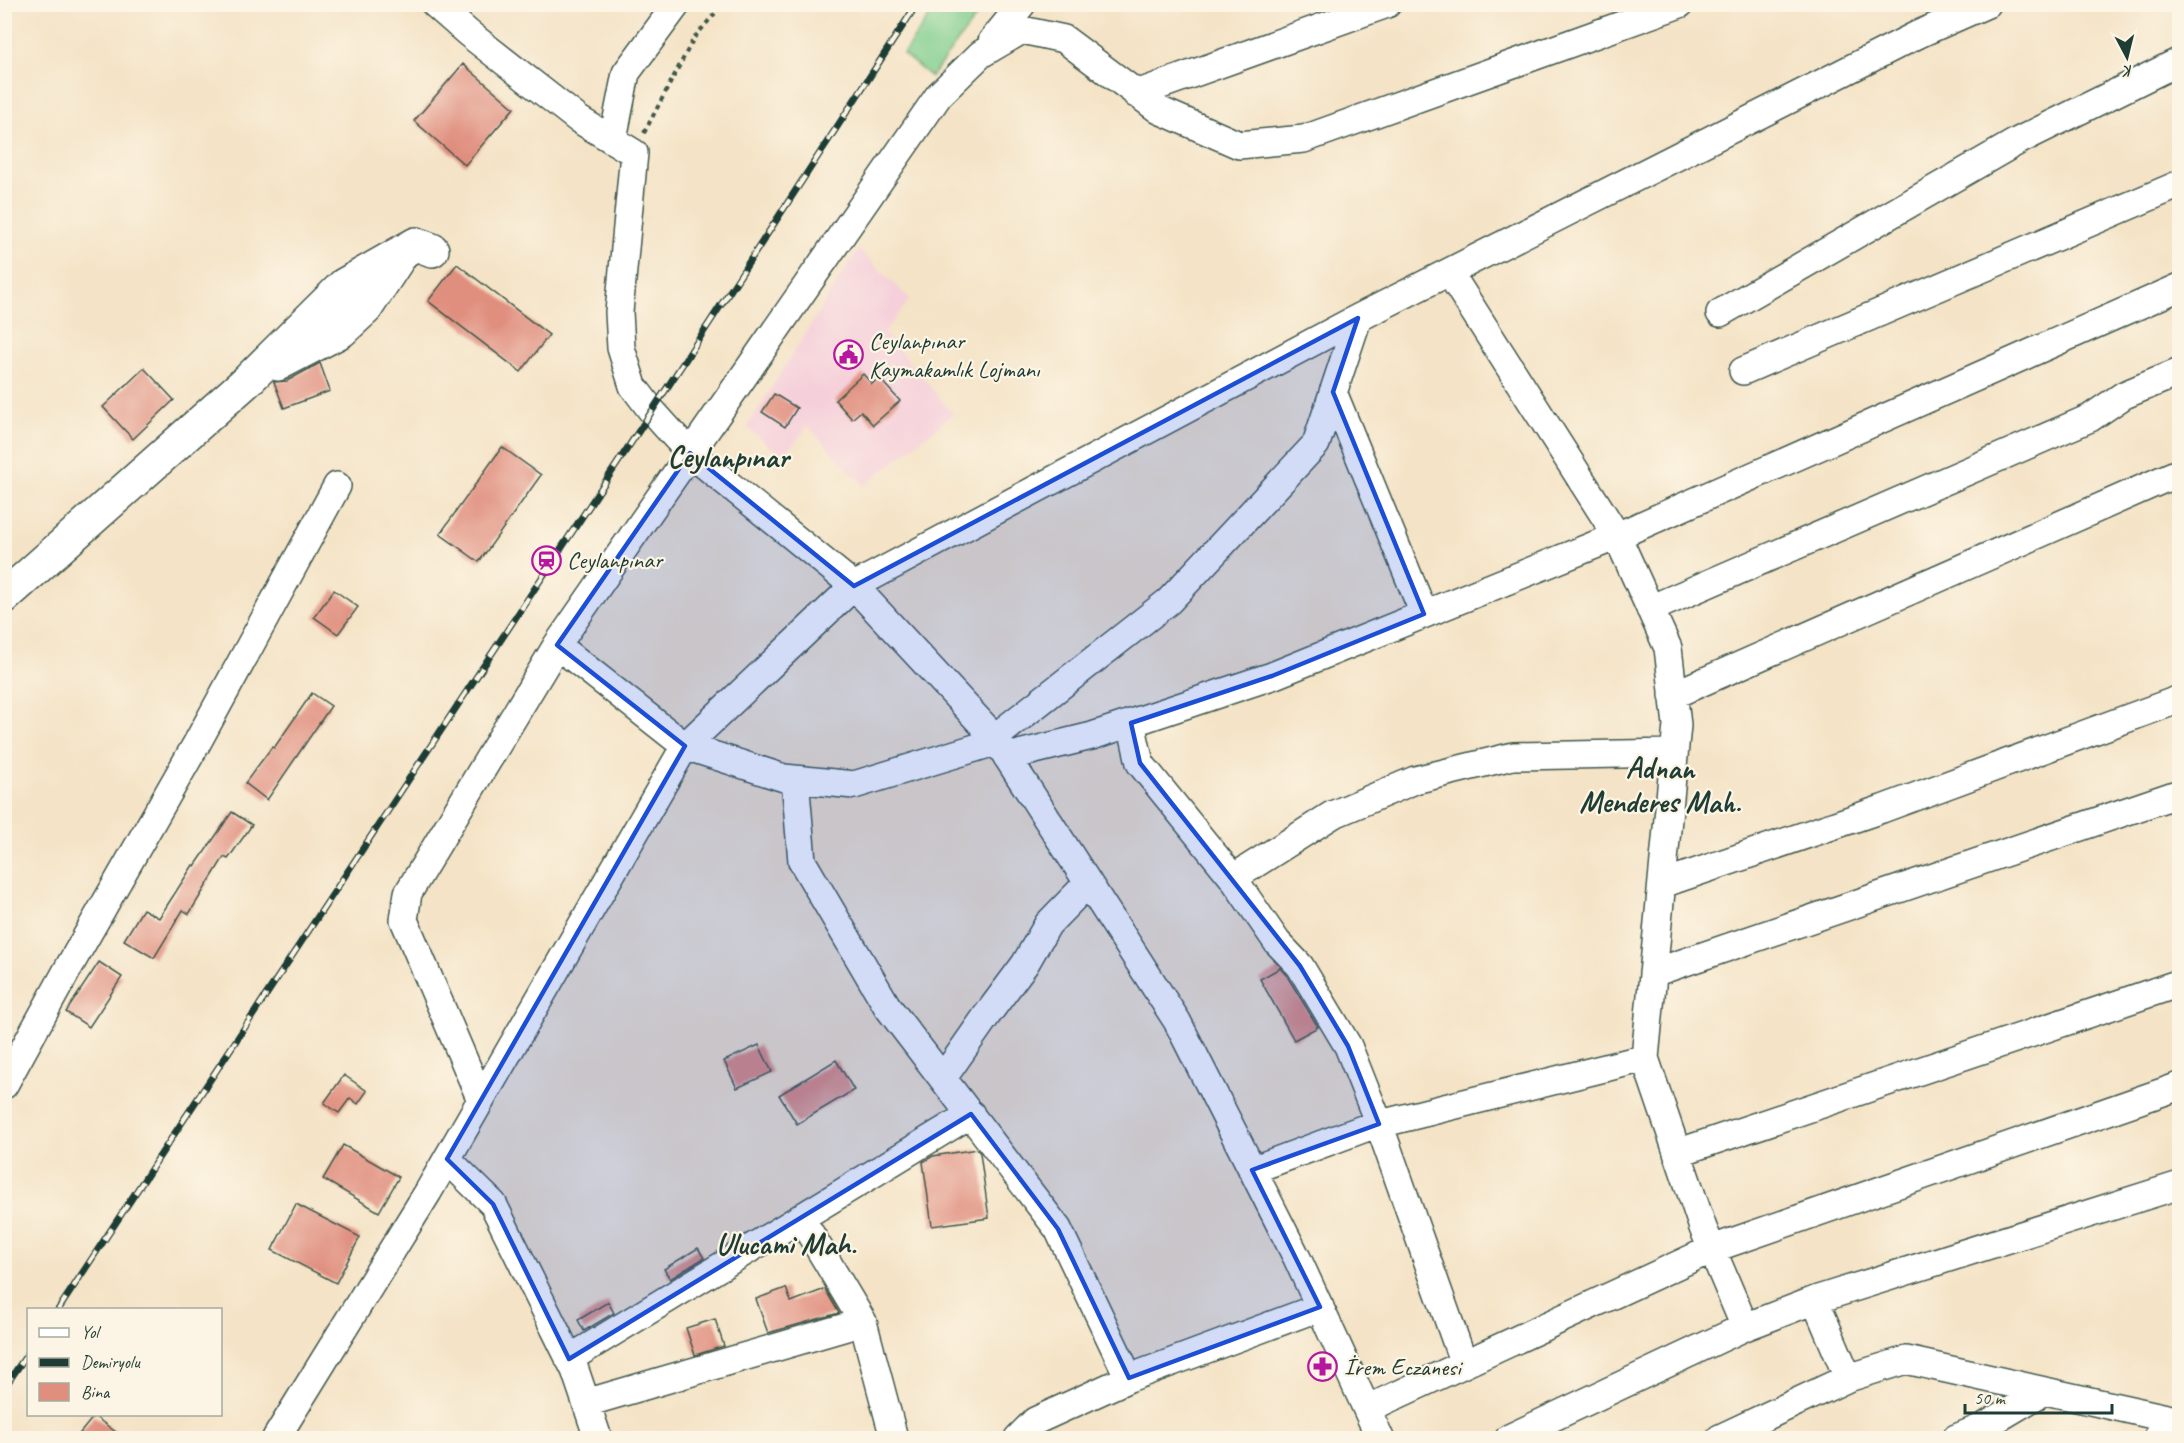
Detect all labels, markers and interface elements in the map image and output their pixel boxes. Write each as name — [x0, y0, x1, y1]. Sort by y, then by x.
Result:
north arrow — [2097, 27, 2157, 87]
text: K — [2120, 60, 2134, 82]
place label: Ceylanpınar Kaymakamlık Lojmanı — [869, 326, 1041, 384]
public building icon: Ceylanpınar Kaymakamlık Lojmanı — [832, 339, 864, 371]
district label: Ceylanpınar — [668, 438, 792, 476]
station icon: Ceylanpınar — [530, 544, 562, 576]
place label: Ceylanpınar — [567, 545, 665, 575]
district label: Adnan Menderes Mah. — [1579, 749, 1742, 821]
district label: Ulucami Mah. — [716, 1225, 857, 1263]
legend — [27, 1308, 222, 1416]
text: Yol — [81, 1321, 101, 1343]
text: Demiryolu — [81, 1351, 141, 1373]
pharmacy icon: İrem Eczanesi — [1307, 1351, 1339, 1383]
place label: İrem Eczanesi — [1344, 1352, 1463, 1382]
scale bar — [1965, 1377, 2112, 1415]
text: Bina — [81, 1381, 111, 1403]
text: 50 m — [1974, 1387, 2007, 1409]

